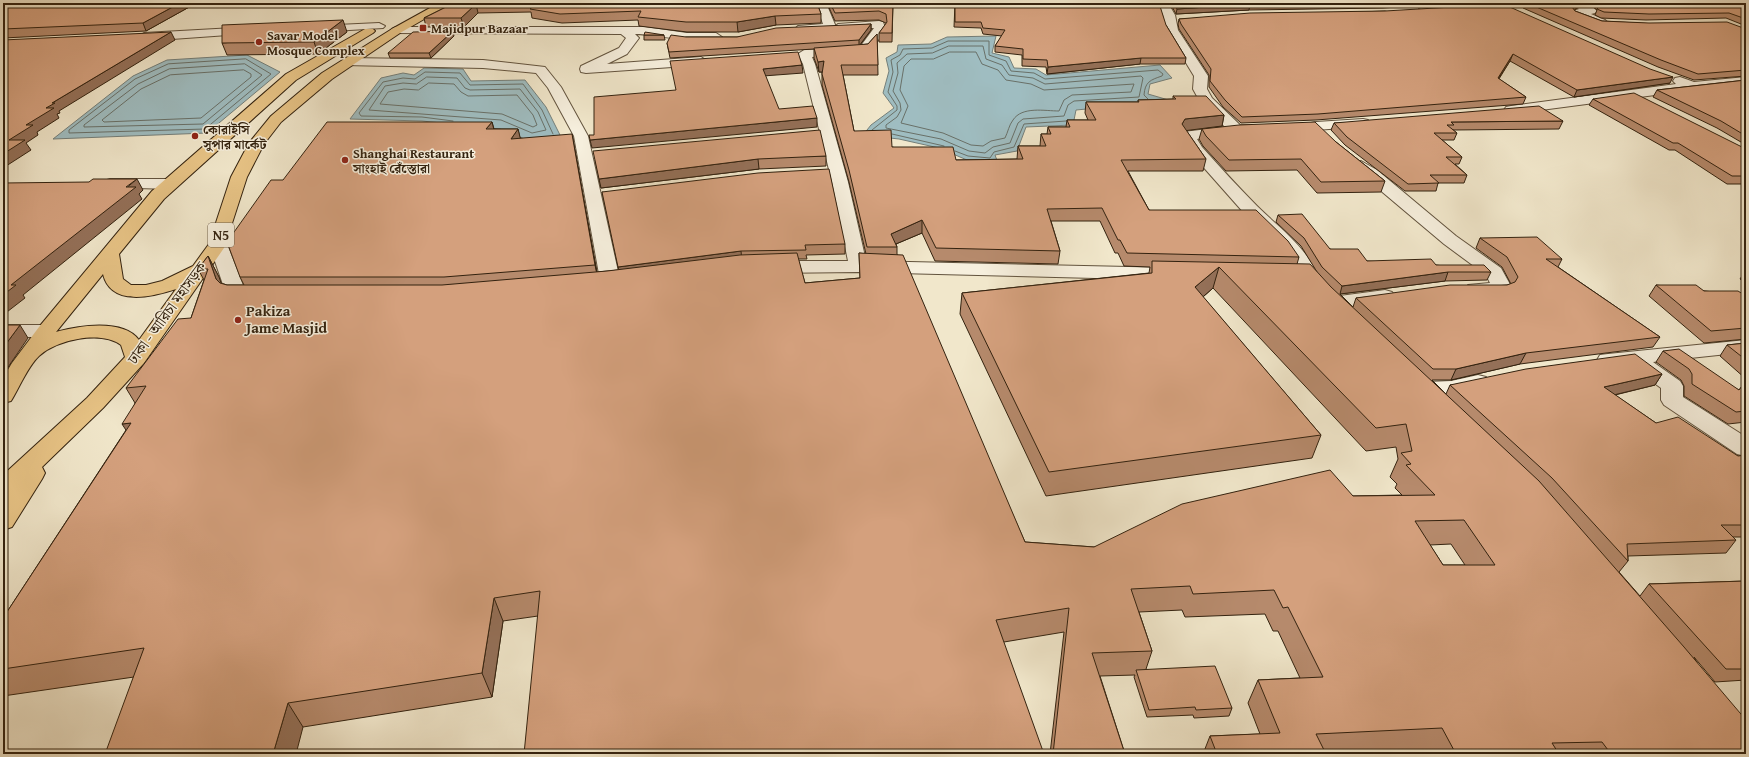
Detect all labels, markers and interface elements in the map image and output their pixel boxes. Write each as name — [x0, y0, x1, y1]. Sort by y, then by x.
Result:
place label: Majidpur Bazaar — [431, 19, 528, 38]
marker: Majidpur Bazaar — [418, 23, 428, 33]
place label: Savar Model Mosque Complex — [267, 26, 365, 60]
marker: Savar Model Mosque Complex — [254, 37, 264, 47]
place label: কোরাইসি সুপার মার্কেট — [202, 120, 267, 154]
marker: কোরাইসি সুপার মার্কেট — [190, 131, 200, 141]
place label: Shanghai Restaurant সাংহাই রেঁস্তোরা — [352, 144, 474, 178]
marker: Shanghai Restaurant সাংহাই রেঁস্তোরা — [340, 155, 350, 165]
road number: N5 — [208, 223, 234, 247]
street label: ঢাকা - আরিচা মহাসড়ক — [122, 257, 211, 369]
place label: Pakiza Jame Masjid — [243, 300, 328, 338]
marker: Pakiza Jame Masjid — [233, 315, 243, 325]

